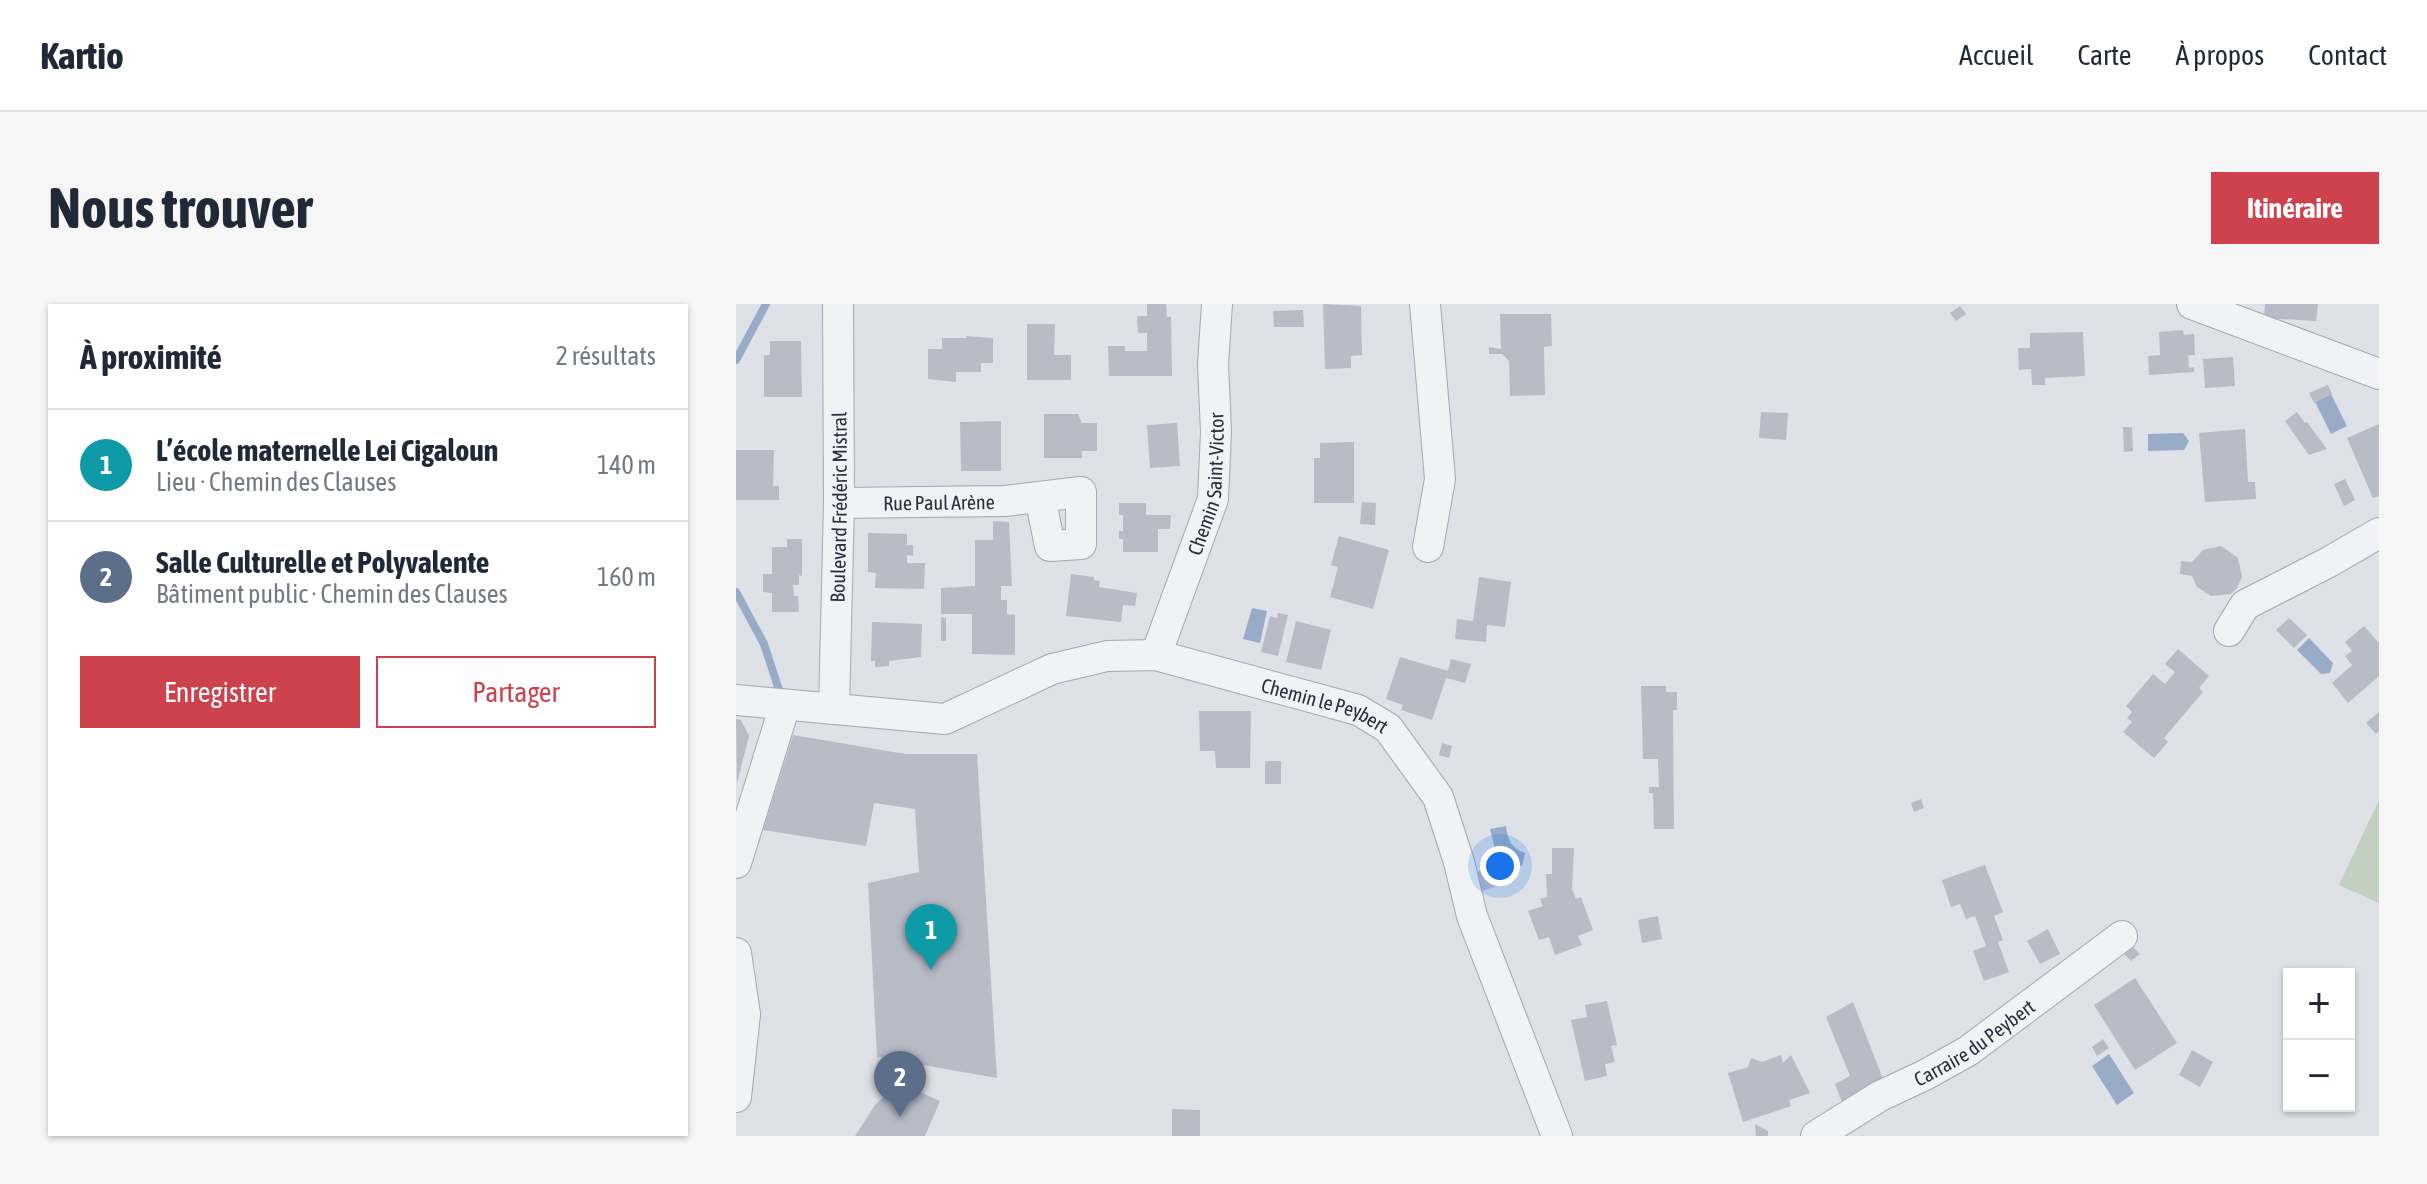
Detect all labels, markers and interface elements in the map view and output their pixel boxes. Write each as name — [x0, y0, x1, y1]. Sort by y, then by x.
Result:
text: Kartio — [40, 34, 124, 77]
text: Accueil — [1959, 39, 2033, 71]
text: Carte — [2077, 39, 2132, 71]
text: À propos — [2176, 39, 2264, 71]
text: Contact — [2308, 39, 2387, 71]
button: Itinéraire — [2211, 172, 2379, 244]
text: Nous trouver — [48, 176, 312, 240]
text: À proximité — [80, 337, 222, 376]
text: 2 résultats — [556, 341, 656, 371]
street label: Boulevard Frédéric Mistral — [825, 411, 851, 603]
street label: Chemin Saint-Victor — [1182, 411, 1228, 558]
text: L’école maternelle Lei Cigaloun — [156, 433, 498, 467]
text: 1 — [100, 450, 112, 480]
text: 140 m — [597, 450, 656, 480]
text: Lieu · Chemin des Clauses — [156, 467, 396, 497]
street label: Rue Paul Arène — [883, 490, 995, 514]
text: Salle Culturelle et Polyvalente — [156, 545, 489, 579]
text: 2 — [100, 562, 112, 592]
text: 160 m — [597, 562, 656, 592]
text: Bâtiment public · Chemin des Clauses — [156, 579, 508, 609]
button: Enregistrer — [80, 656, 360, 728]
button: Partager — [376, 656, 656, 728]
street label: Chemin le Peybert — [1259, 673, 1393, 737]
your location — [1480, 846, 1520, 886]
pin: 1 — [905, 904, 957, 970]
map controls — [2283, 968, 2355, 1112]
button: + — [2283, 968, 2355, 1040]
street label: Carraire du Peybert — [1910, 994, 2039, 1090]
button: − — [2283, 1040, 2355, 1112]
pin: 2 — [874, 1051, 926, 1117]

